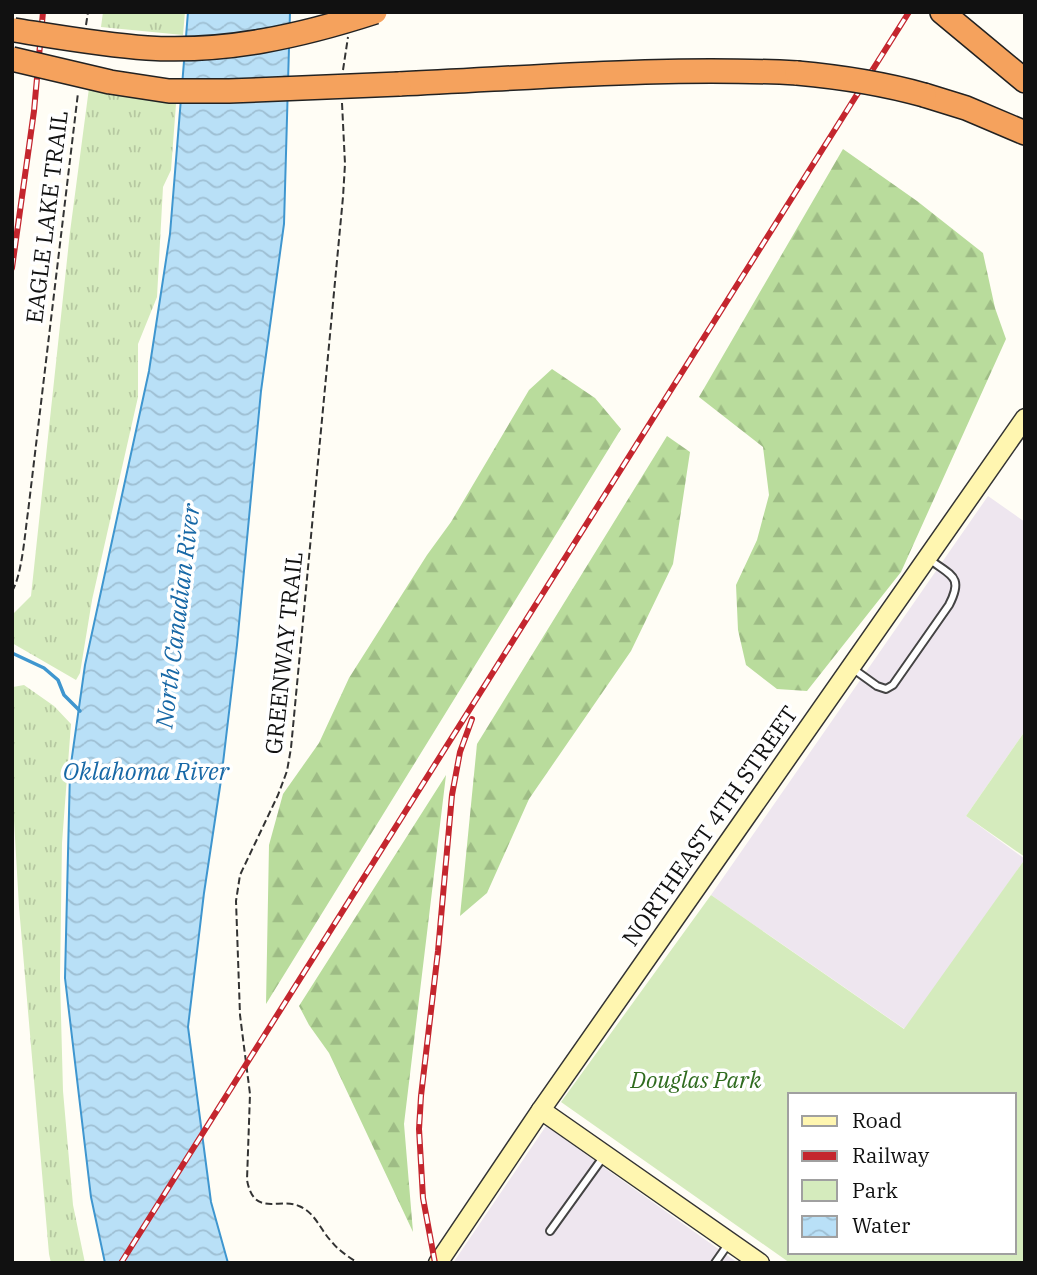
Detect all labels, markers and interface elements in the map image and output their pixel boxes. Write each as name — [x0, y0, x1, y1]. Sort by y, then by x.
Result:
street label: EAGLE LAKE TRAIL — [18, 109, 74, 325]
water label: North Canadian River — [147, 500, 207, 731]
street label: GREENWAY TRAIL — [257, 550, 309, 756]
street label: NORTHEAST 4TH STREET — [615, 699, 804, 952]
water label: Oklahoma River — [63, 755, 231, 787]
park label: Douglas Park — [630, 1064, 762, 1094]
legend — [788, 1093, 1016, 1254]
text: Road — [852, 1106, 902, 1134]
text: Railway — [852, 1141, 930, 1169]
text: Park — [852, 1176, 899, 1204]
text: Water — [852, 1211, 911, 1239]

